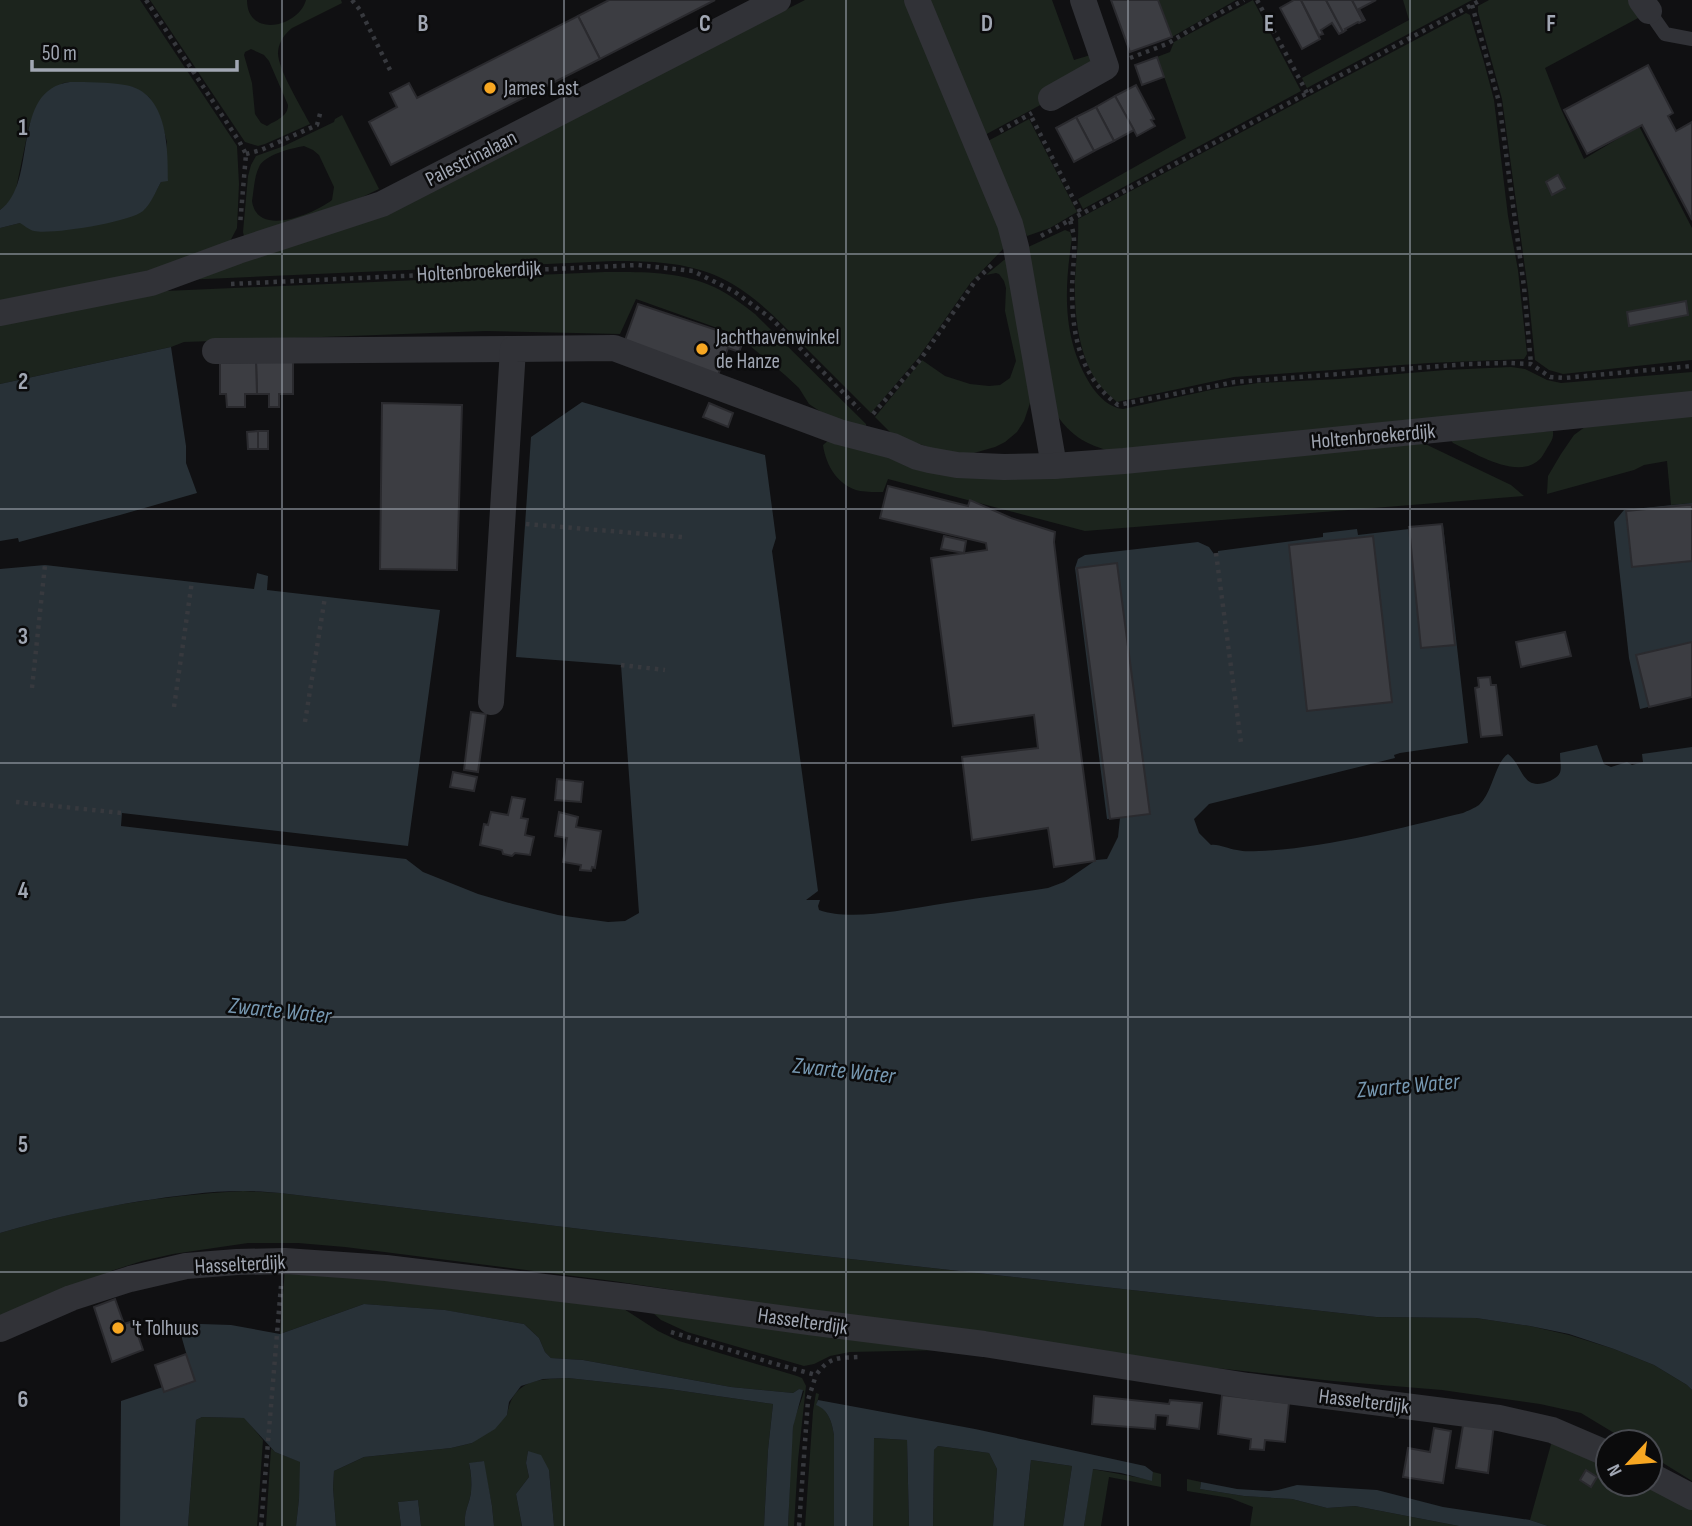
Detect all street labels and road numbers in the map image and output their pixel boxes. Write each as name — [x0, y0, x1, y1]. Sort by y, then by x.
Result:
street label: Palestrinalaan — [421, 125, 521, 192]
street label: Holtenbroekerdijk — [416, 256, 542, 287]
street label: Holtenbroekerdijk — [1310, 419, 1436, 454]
street label: Hasselterdijk — [194, 1250, 286, 1279]
street label: Hasselterdijk — [756, 1303, 850, 1340]
street label: Hasselterdijk — [1317, 1384, 1411, 1419]

